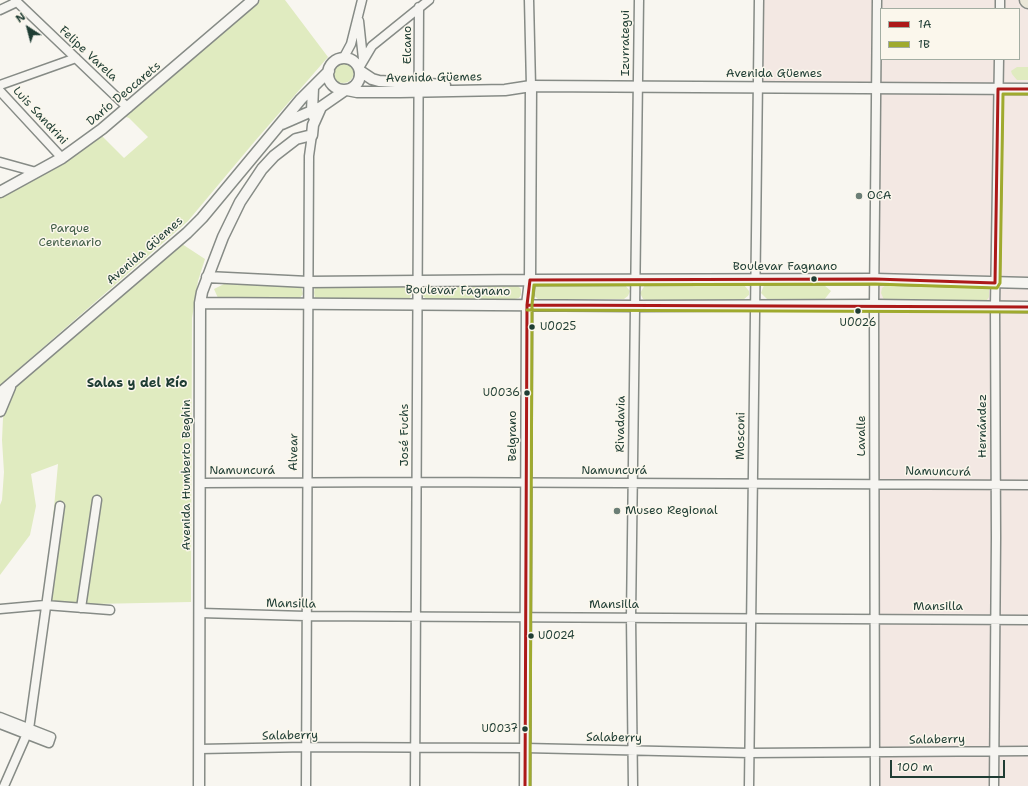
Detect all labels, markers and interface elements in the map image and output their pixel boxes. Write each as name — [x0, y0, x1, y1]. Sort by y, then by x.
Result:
north arrow — [8, 8, 48, 48]
legend — [880, 8, 1020, 60]
text: N — [13, 9, 29, 27]
street label: Izurrategui — [619, 10, 633, 76]
text: 1A — [918, 16, 931, 32]
street label: Felipe Varela — [56, 23, 120, 85]
street label: Elcano — [401, 26, 415, 64]
text: 1B — [918, 36, 930, 52]
street label: Darío Deocarets — [84, 59, 164, 129]
street label: Avenida Güemes — [726, 67, 822, 81]
street label: Avenida Güemes — [386, 70, 482, 86]
street label: Luis Sandrini — [9, 84, 71, 148]
place label: OCA — [867, 189, 891, 203]
marker: OCA — [854, 191, 864, 201]
street label: Avenida Güemes — [104, 214, 186, 288]
park label: Parque Centenario — [39, 222, 101, 250]
street label: Boulevar Fagnano — [733, 260, 837, 274]
unlabelled marker — [809, 274, 819, 284]
street label: Boulevar Fagnano — [406, 283, 510, 299]
marker: U0026 — [853, 306, 863, 316]
place label: U0026 — [840, 316, 876, 330]
place label: U0025 — [540, 320, 576, 334]
marker: U0025 — [527, 322, 537, 332]
district label: Salas y del Río — [87, 376, 187, 392]
place label: U0036 — [483, 386, 520, 400]
marker: U0036 — [522, 388, 532, 398]
street label: Hernández — [976, 394, 990, 458]
street label: Rivadavia — [613, 395, 629, 453]
street label: Avenida Humberto Beghin — [180, 400, 194, 550]
street label: José Fuchs — [398, 403, 412, 467]
street label: Belgrano — [506, 410, 520, 462]
street label: Mosconi — [733, 412, 749, 460]
street label: Lavalle — [855, 416, 869, 456]
street label: Alvear — [286, 433, 302, 471]
street label: Namuncurá — [209, 464, 275, 478]
street label: Namuncurá — [581, 464, 647, 478]
street label: Namuncurá — [905, 464, 971, 480]
place label: Museo Regional — [625, 504, 718, 518]
marker: Museo Regional — [612, 506, 622, 516]
street label: Mansilla — [266, 596, 316, 612]
street label: Mansilla — [589, 598, 639, 612]
street label: Mansilla — [913, 600, 963, 614]
place label: U0024 — [538, 629, 575, 643]
marker: U0024 — [526, 631, 536, 641]
place label: U0037 — [481, 722, 518, 736]
marker: U0037 — [520, 724, 530, 734]
street label: Salaberry — [262, 728, 318, 744]
street label: Salaberry — [586, 730, 642, 746]
street label: Salaberry — [909, 732, 965, 748]
scale bar — [892, 752, 1007, 778]
text: 100 m — [897, 759, 933, 775]

